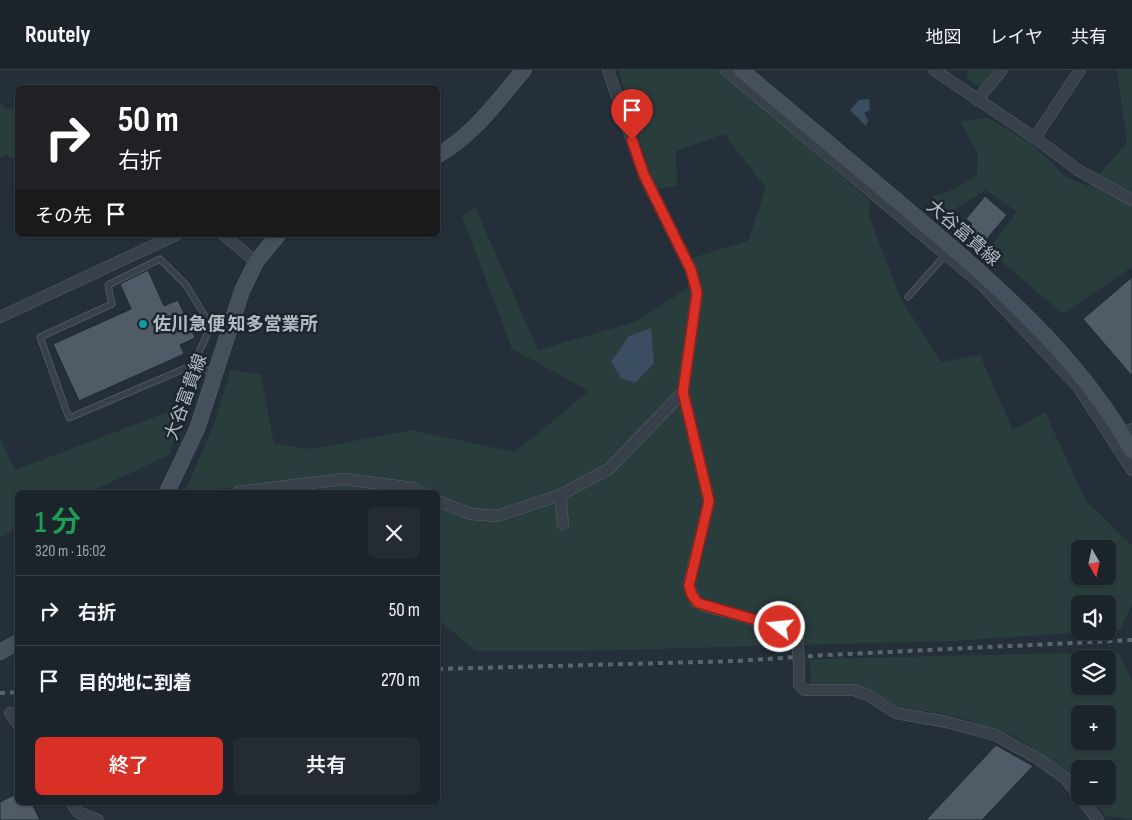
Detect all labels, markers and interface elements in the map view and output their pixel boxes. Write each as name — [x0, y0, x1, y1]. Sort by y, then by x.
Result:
text: Routely — [25, 20, 90, 49]
text: 地図 — [926, 27, 962, 48]
text: レイヤ — [990, 27, 1043, 48]
text: 共有 — [1071, 27, 1107, 48]
pin — [611, 89, 653, 140]
icon: arrive — [618, 96, 646, 124]
text: 50 m — [118, 99, 179, 142]
icon: right — [35, 105, 100, 170]
text: 右折 — [118, 148, 162, 175]
street label: 大谷富貴線 — [922, 196, 1004, 270]
icon: arrive — [102, 200, 130, 228]
text: その先 — [35, 205, 92, 228]
place label: 佐川急便 知多営業所 — [153, 314, 318, 335]
marker: 佐川急便 知多営業所 — [137, 318, 149, 330]
street label: 大谷富貴線 — [161, 351, 211, 443]
text: 1 分 — [35, 505, 81, 541]
button: close — [368, 507, 420, 559]
north arrow — [1071, 540, 1116, 585]
map controls — [1071, 540, 1116, 805]
text: 320 m · 16:02 — [35, 542, 106, 561]
button: sound — [1071, 595, 1116, 640]
icon: right — [35, 597, 63, 625]
text: 50 m — [389, 599, 420, 622]
position arrow — [753, 600, 805, 652]
text: 右折 — [78, 602, 116, 625]
button: layers — [1071, 650, 1116, 695]
icon: arrive — [35, 667, 63, 695]
text: 270 m — [381, 669, 420, 692]
text: 目的地に到着 — [78, 672, 192, 695]
button: + — [1071, 705, 1116, 750]
button: 終了 — [35, 737, 223, 795]
button: 共有 — [233, 737, 420, 795]
button: − — [1071, 760, 1116, 805]

